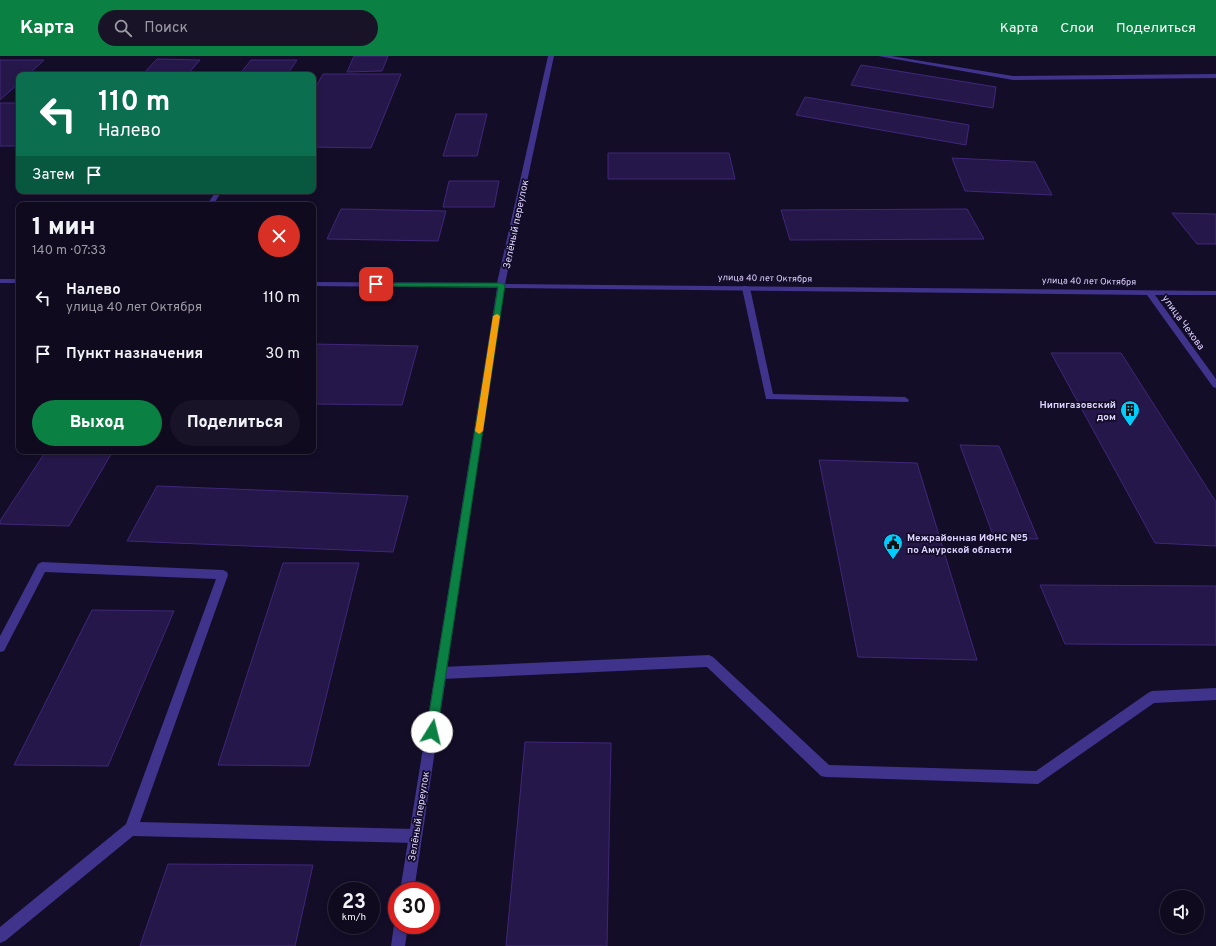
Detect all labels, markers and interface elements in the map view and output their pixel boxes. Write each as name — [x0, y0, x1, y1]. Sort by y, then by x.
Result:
search box — [98, 10, 378, 46]
text: Карта — [20, 16, 74, 40]
icon: search — [112, 17, 134, 39]
text: Поиск — [144, 19, 188, 38]
text: Карта — [1000, 20, 1038, 37]
text: Слои — [1060, 20, 1094, 37]
text: Поделиться — [1116, 20, 1196, 37]
text: 110 m — [98, 85, 170, 121]
icon: left — [32, 88, 84, 140]
text: Налево — [98, 120, 161, 143]
icon: arrive — [83, 164, 105, 186]
text: Затем — [32, 166, 75, 185]
street label: Зелёный переулок — [501, 178, 532, 270]
text: 1 мин — [32, 213, 95, 243]
button: close — [258, 215, 300, 257]
text: 140 m · 07:33 — [32, 243, 106, 259]
pin — [359, 267, 393, 301]
street label: улица 40 лет Октября — [718, 272, 812, 285]
icon: arrive — [365, 273, 387, 295]
street label: улица 40 лет Октября — [1042, 275, 1136, 288]
text: Налево — [66, 281, 121, 300]
icon: left — [32, 287, 54, 309]
text: 110 m — [263, 289, 300, 308]
street label: улица Чехова — [1158, 293, 1207, 353]
text: улица 40 лет Октября — [66, 300, 202, 316]
icon: arrive — [32, 343, 54, 365]
text: Пункт назначения — [66, 345, 203, 364]
text: 30 m — [265, 345, 300, 364]
place label: Нипигазовский дом — [1040, 399, 1116, 424]
building icon: Нипигазовский дом — [1119, 399, 1141, 427]
button: Выход — [32, 400, 162, 446]
button: Поделиться — [170, 400, 300, 446]
public building icon: Межрайонная ИФНС №5 по Амурской области — [882, 532, 904, 560]
place label: Межрайонная ИФНС №5 по Амурской области — [907, 532, 1028, 557]
position arrow — [411, 711, 453, 753]
street label: Зелёный переулок — [406, 770, 433, 862]
speed limit sign: 30 — [388, 882, 440, 934]
text: 23 — [342, 890, 366, 916]
map controls — [1160, 890, 1204, 934]
button: sound — [1160, 890, 1204, 934]
text: km/h — [342, 911, 366, 924]

